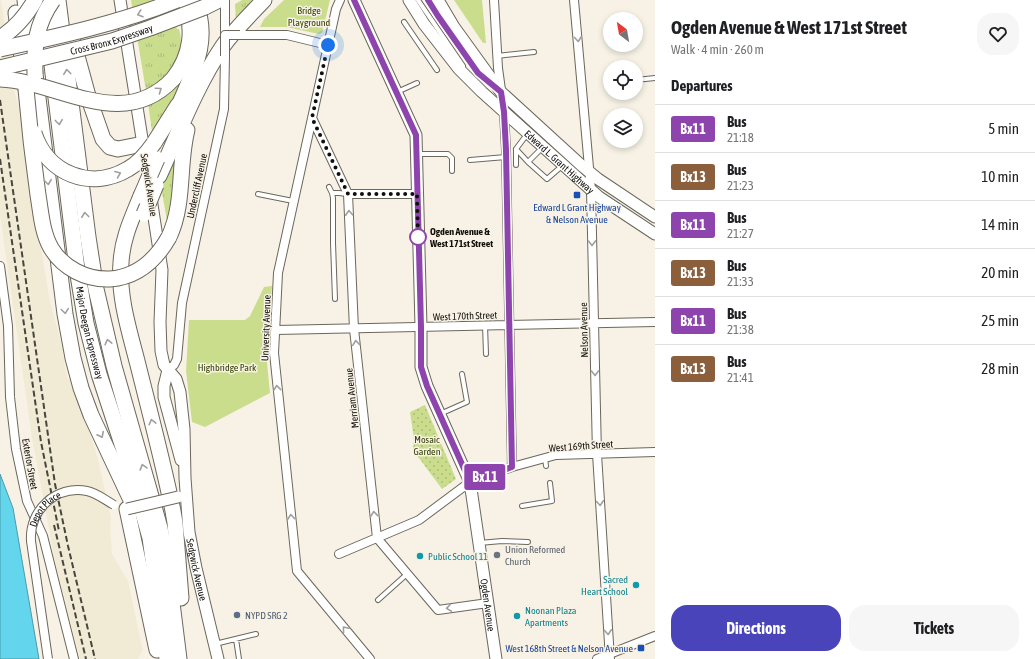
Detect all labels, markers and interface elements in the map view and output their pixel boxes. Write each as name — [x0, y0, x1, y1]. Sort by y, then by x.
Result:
park label: Bridge Playground — [288, 5, 331, 28]
one-way arrow — [137, 9, 144, 17]
north arrow — [603, 12, 643, 52]
map controls — [603, 12, 643, 148]
button: heart — [977, 13, 1019, 55]
text: Ogden Avenue & West 171st Street — [671, 16, 907, 38]
street label: Cross Bronx Expressway — [69, 22, 154, 56]
your location — [318, 35, 338, 55]
one-way arrow — [573, 36, 582, 42]
text: Walk · 4 min · 260 m — [671, 42, 764, 57]
button: locate — [603, 60, 643, 100]
one-way arrow — [63, 69, 72, 75]
text: Departures — [671, 77, 733, 94]
one-way arrow — [155, 88, 162, 95]
button: layers — [603, 108, 643, 148]
text: Bus — [727, 113, 747, 130]
one-way arrow — [54, 119, 63, 125]
text: 5 min — [988, 120, 1019, 137]
text: Bx11 — [680, 121, 706, 137]
street label: Edward L. Grant Highway — [523, 128, 596, 196]
text: 21:18 — [727, 130, 754, 145]
street label: Undercliff Avenue — [185, 152, 209, 219]
street label: Sedgwick Avenue — [139, 153, 159, 217]
text: Bus — [727, 161, 747, 178]
text: 10 min — [981, 168, 1019, 185]
text: Bx13 — [680, 169, 706, 185]
one-way arrow — [115, 170, 122, 178]
text: 21:23 — [727, 178, 754, 193]
one-way arrow — [44, 179, 53, 185]
marker: Edward L Grant Highway & Nelson Avenue — [572, 190, 582, 200]
place label: Edward L Grant Highway & Nelson Avenue — [533, 202, 621, 225]
text: Bus — [727, 209, 747, 226]
one-way arrow — [344, 210, 353, 216]
one-way arrow — [81, 211, 90, 218]
text: 14 min — [981, 216, 1019, 233]
text: Bx11 — [680, 217, 706, 233]
place label: Ogden Avenue & West 171st Street — [429, 226, 493, 249]
text: 21:27 — [727, 226, 754, 241]
marker: Ogden Avenue & West 171st Street — [409, 228, 427, 246]
one-way arrow — [588, 240, 596, 246]
text: Bus — [727, 257, 747, 274]
text: 20 min — [981, 264, 1019, 281]
text: Bx13 — [680, 265, 706, 281]
text: 21:33 — [727, 274, 754, 289]
street label: Major Deegan Expressway — [74, 286, 106, 380]
street label: University Avenue — [259, 294, 273, 361]
street label: Nelson Avenue — [578, 302, 590, 358]
text: Bus — [727, 305, 747, 322]
one-way arrow — [60, 308, 69, 314]
street label: West 170th Street — [433, 309, 497, 323]
text: 25 min — [981, 312, 1019, 329]
text: Bx11 — [680, 313, 706, 329]
text: 21:38 — [727, 322, 754, 337]
one-way arrow — [104, 339, 113, 346]
one-way arrow — [351, 340, 360, 346]
text: Bus — [727, 353, 747, 370]
text: 28 min — [981, 360, 1019, 377]
text: Bx13 — [680, 361, 706, 377]
park label: Highbridge Park — [198, 362, 257, 373]
street label: Merriam Avenue — [343, 367, 361, 429]
one-way arrow — [591, 370, 599, 376]
text: 21:41 — [727, 370, 754, 385]
one-way arrow — [273, 385, 282, 391]
one-way arrow — [148, 418, 156, 425]
one-way arrow — [96, 431, 103, 438]
park label: Mosaic Garden — [413, 434, 441, 457]
street label: Exterior Street — [20, 438, 40, 491]
street label: West 169th Street — [548, 438, 614, 454]
one-way arrow — [139, 464, 148, 471]
line badge: Bx11 — [457, 464, 513, 490]
text: Bx11 — [472, 469, 498, 485]
street label: Depot Place — [27, 489, 63, 528]
one-way arrow — [596, 500, 605, 506]
one-way arrow — [370, 511, 379, 517]
one-way arrow — [287, 514, 296, 520]
street label: Sedgwick Avenue — [185, 538, 209, 602]
place label: Union Reformed Church — [505, 544, 566, 567]
marker: Union Reformed Church — [492, 550, 502, 560]
marker: Public School 11 — [415, 551, 425, 561]
place label: Public School 11 — [428, 551, 488, 562]
place label: Sacred Heart School — [581, 574, 628, 597]
street label: Ogden Avenue — [479, 578, 497, 633]
marker: Sacred Heart School — [631, 580, 641, 590]
one-way arrow — [446, 604, 452, 613]
place label: Noonan Plaza Apartments — [525, 605, 577, 628]
button: Directions — [671, 605, 841, 651]
button: Tickets — [849, 605, 1019, 651]
marker: NYPD SRG 2 — [232, 610, 242, 620]
place label: NYPD SRG 2 — [245, 610, 288, 621]
marker: Noonan Plaza Apartments — [512, 611, 522, 621]
one-way arrow — [343, 626, 350, 634]
one-way arrow — [604, 629, 613, 635]
place label: West 168th Street & Nelson Avenue — [505, 643, 633, 654]
marker: West 168th Street & Nelson Avenue — [636, 643, 646, 653]

